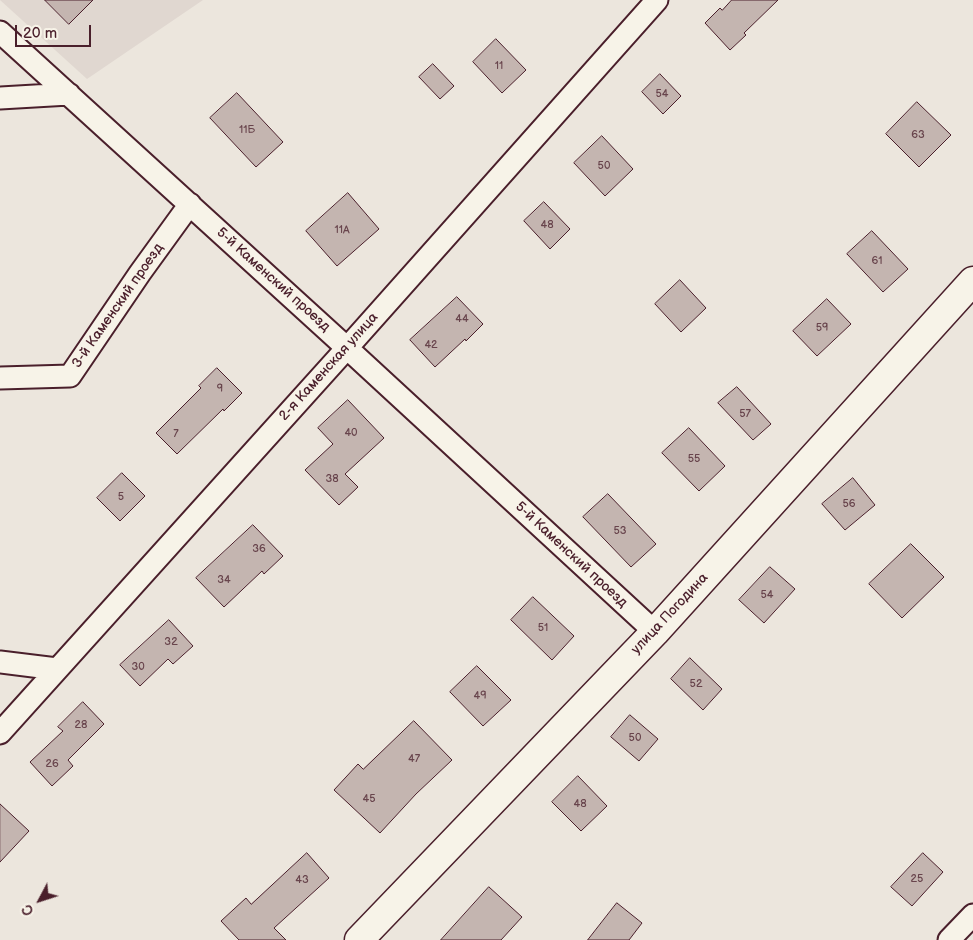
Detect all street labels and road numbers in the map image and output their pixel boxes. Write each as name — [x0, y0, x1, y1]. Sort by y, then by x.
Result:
street label: 5-й Каменский проезд — [213, 224, 333, 336]
street label: 3-й Каменский проезд — [69, 241, 167, 371]
street label: 2-я Каменская улица — [276, 309, 382, 425]
street label: 5-й Каменский проезд — [511, 499, 631, 611]
street label: улица Погодина — [628, 570, 712, 658]

